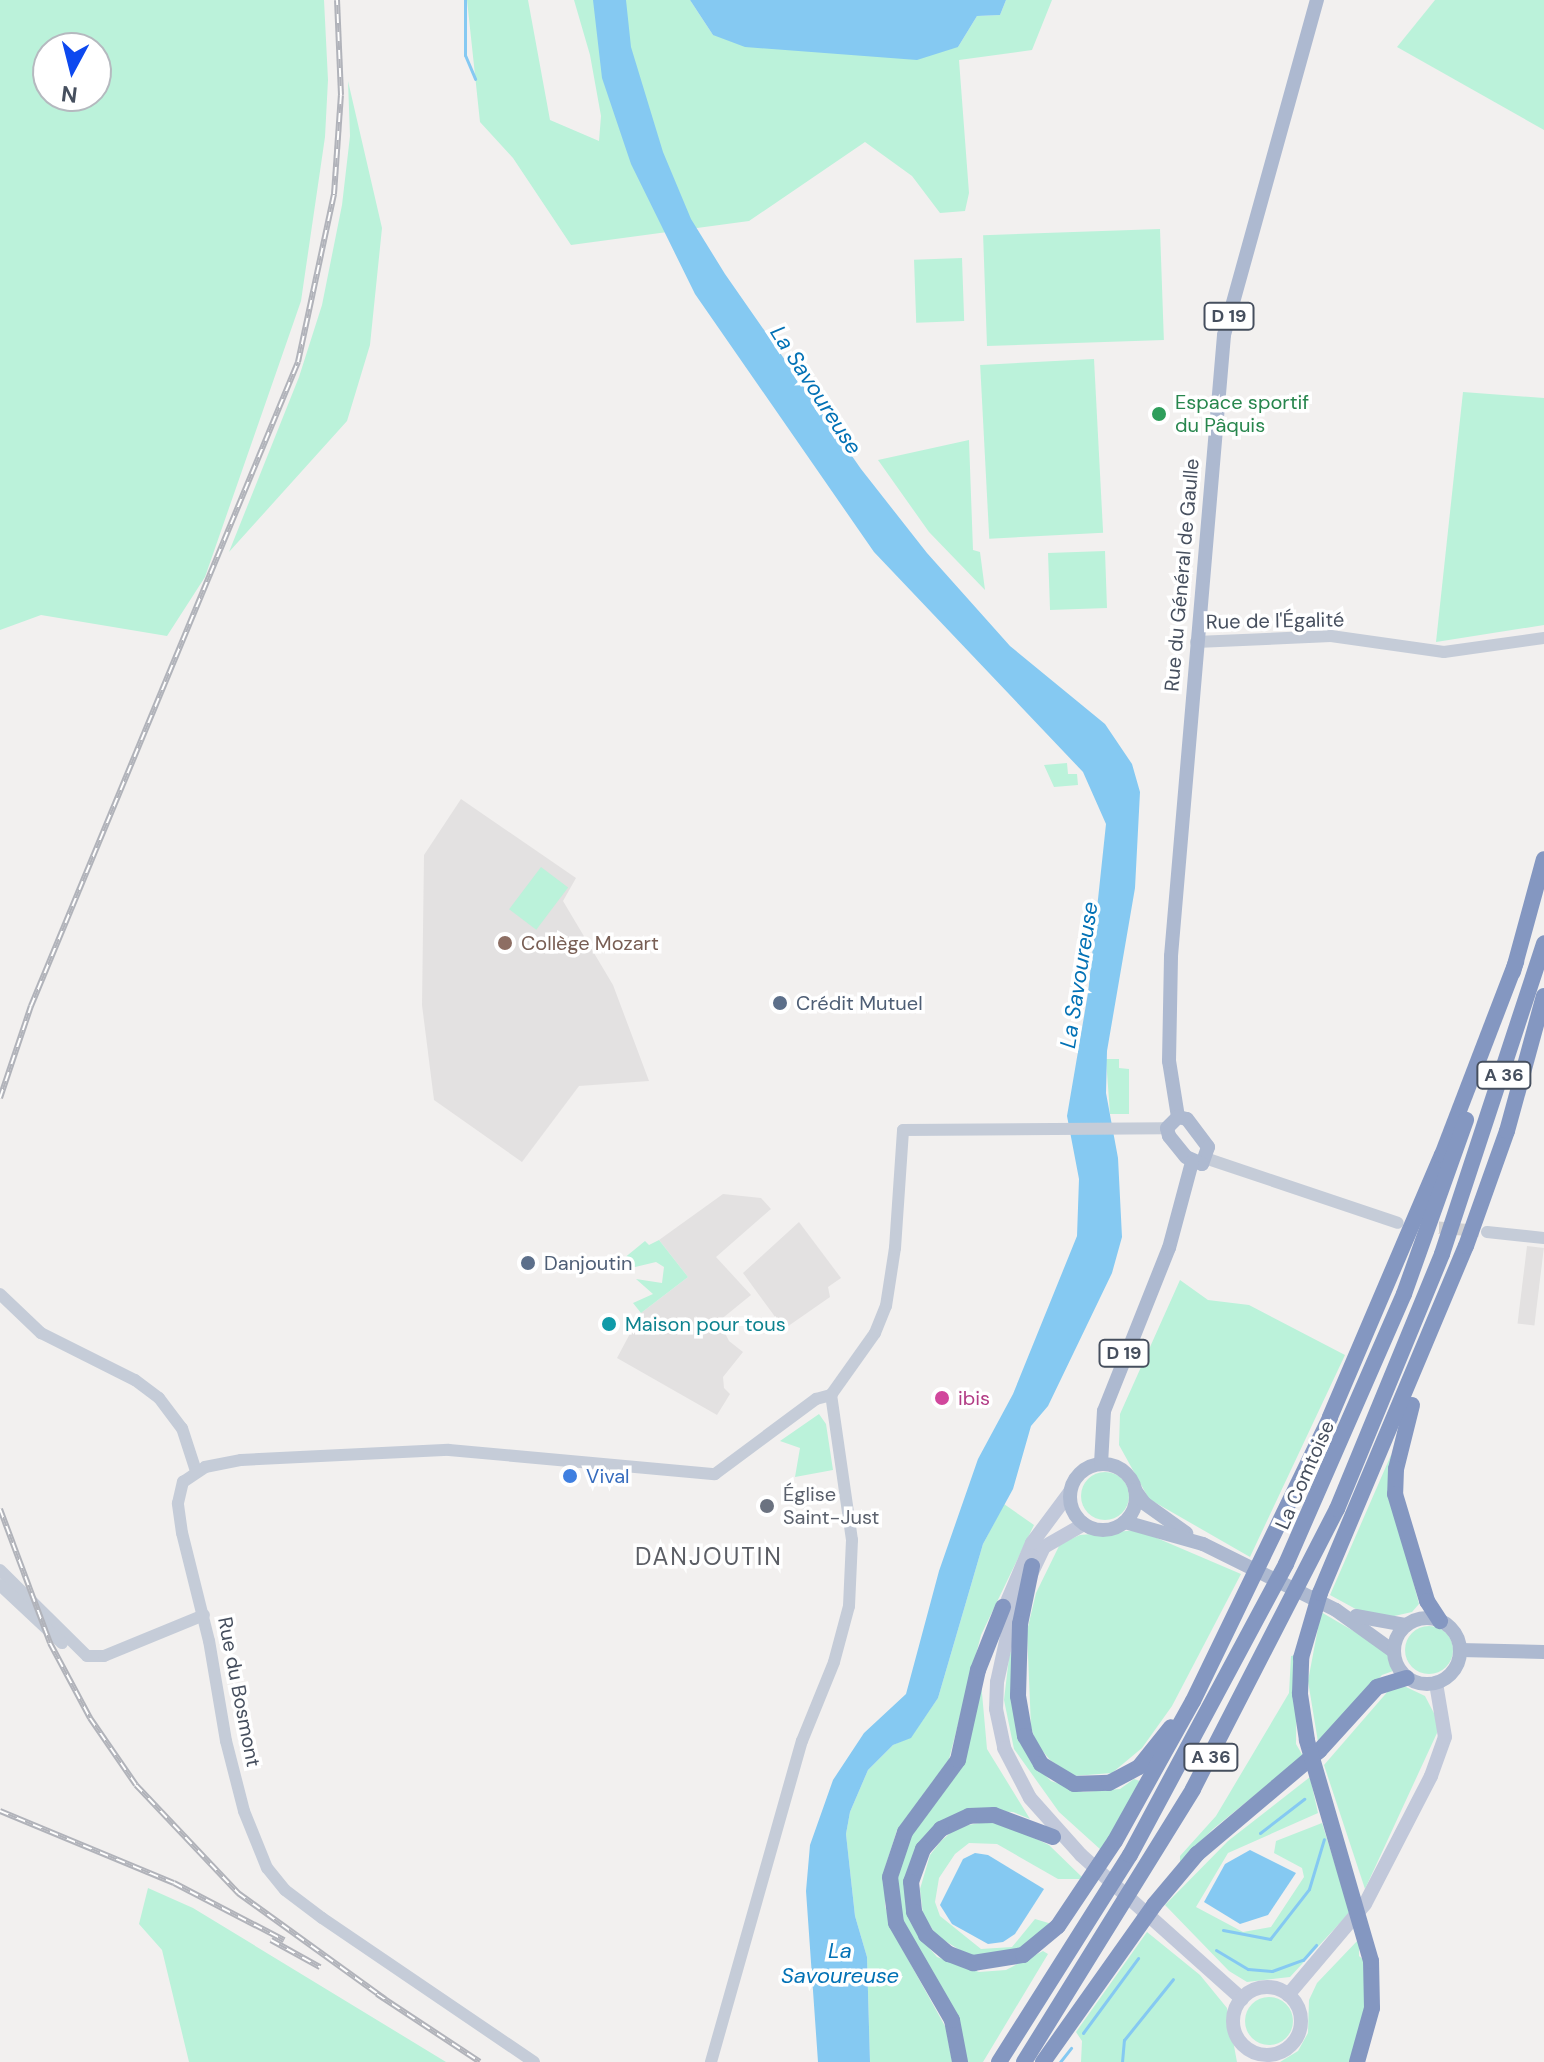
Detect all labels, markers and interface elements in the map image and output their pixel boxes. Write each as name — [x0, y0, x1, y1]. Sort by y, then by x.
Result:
north arrow — [32, 32, 112, 112]
text: N — [60, 79, 79, 110]
road number: D 19 — [1203, 302, 1255, 330]
water label: La Savoureuse — [765, 321, 867, 459]
place label: Espace sportif du Pâquis — [1175, 390, 1309, 437]
marker: Espace sportif du Pâquis — [1150, 405, 1168, 423]
street label: Rue du Général de Gaulle — [1160, 458, 1204, 692]
street label: Rue de l'Égalité — [1206, 608, 1344, 634]
water label: La Savoureuse — [1054, 900, 1104, 1050]
place label: Collège Mozart — [521, 931, 659, 955]
marker: Collège Mozart — [496, 934, 514, 952]
place label: Crédit Mutuel — [796, 991, 923, 1015]
marker: Crédit Mutuel — [771, 994, 789, 1012]
road number: A 36 — [1476, 1061, 1532, 1089]
place label: Danjoutin — [544, 1251, 632, 1275]
marker: Danjoutin — [519, 1254, 537, 1272]
place label: Maison pour tous — [625, 1312, 786, 1336]
marker: Maison pour tous — [600, 1315, 618, 1333]
road number: D 19 — [1098, 1339, 1150, 1367]
place label: ibis — [958, 1386, 990, 1410]
marker: ibis — [933, 1389, 951, 1407]
street label: La Comtoise — [1270, 1417, 1340, 1533]
place label: Vival — [586, 1464, 630, 1488]
marker: Vival — [561, 1467, 579, 1485]
place label: Église Saint-Just — [783, 1482, 879, 1529]
marker: Église Saint-Just — [758, 1497, 776, 1515]
district label: DANJOUTIN — [635, 1543, 783, 1571]
street label: Rue du Bosmont — [213, 1615, 265, 1769]
road number: A 36 — [1183, 1743, 1239, 1771]
water label: La Savoureuse — [781, 1937, 899, 1988]

